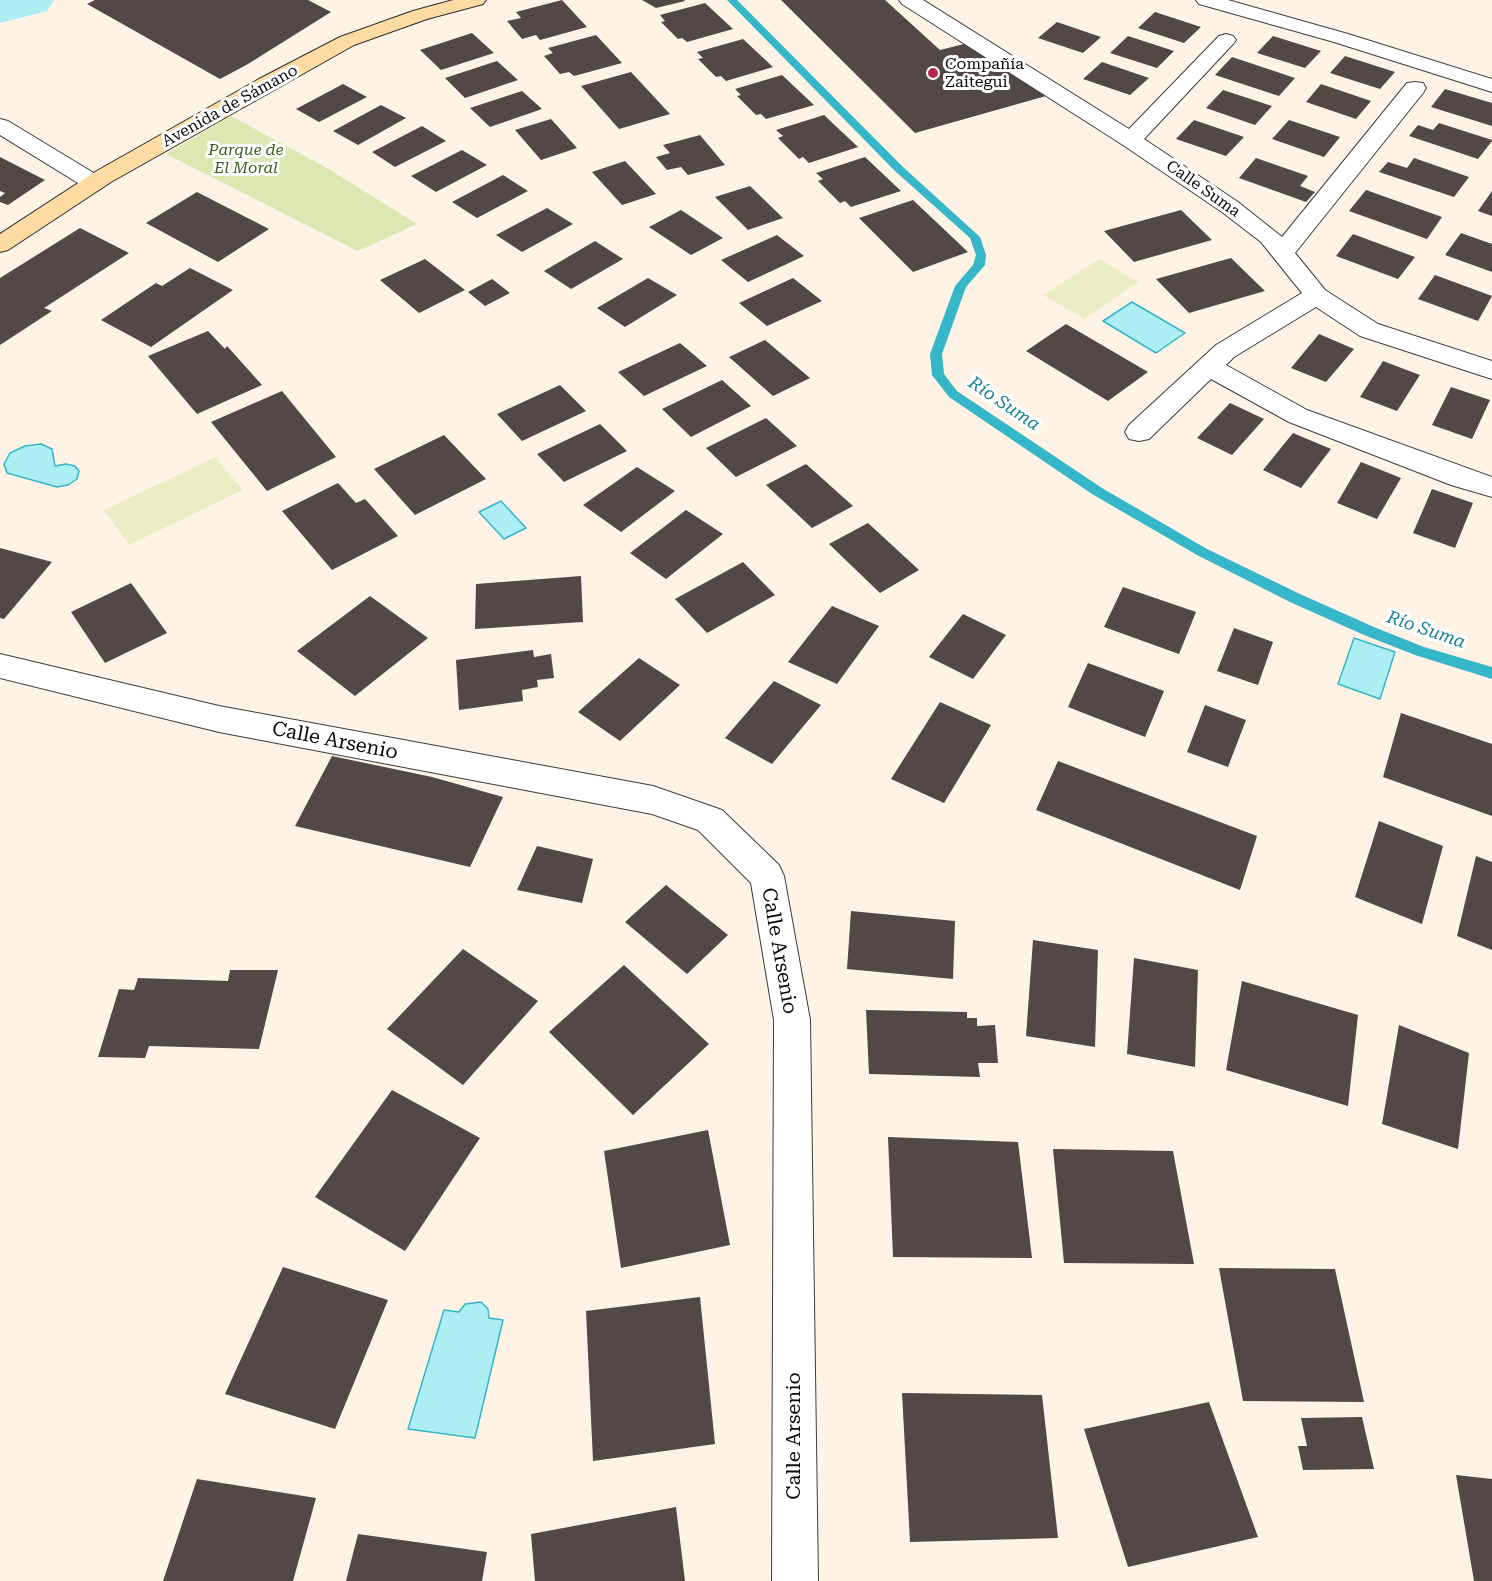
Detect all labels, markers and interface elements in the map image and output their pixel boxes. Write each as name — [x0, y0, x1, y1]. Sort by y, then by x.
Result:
place label: Compañía Zaitegui — [945, 54, 1024, 92]
street label: Avenida de Sámano — [159, 61, 301, 151]
marker: Compañía Zaitegui — [926, 66, 940, 80]
park label: Parque de El Moral — [208, 140, 284, 178]
street label: Calle Suma — [1162, 156, 1244, 222]
water label: Río Suma — [964, 372, 1044, 436]
water label: Río Suma — [1384, 607, 1468, 653]
street label: Calle Arsenio — [270, 717, 400, 765]
street label: Calle Arsenio — [756, 886, 802, 1016]
street label: Calle Arsenio — [782, 1372, 806, 1500]

